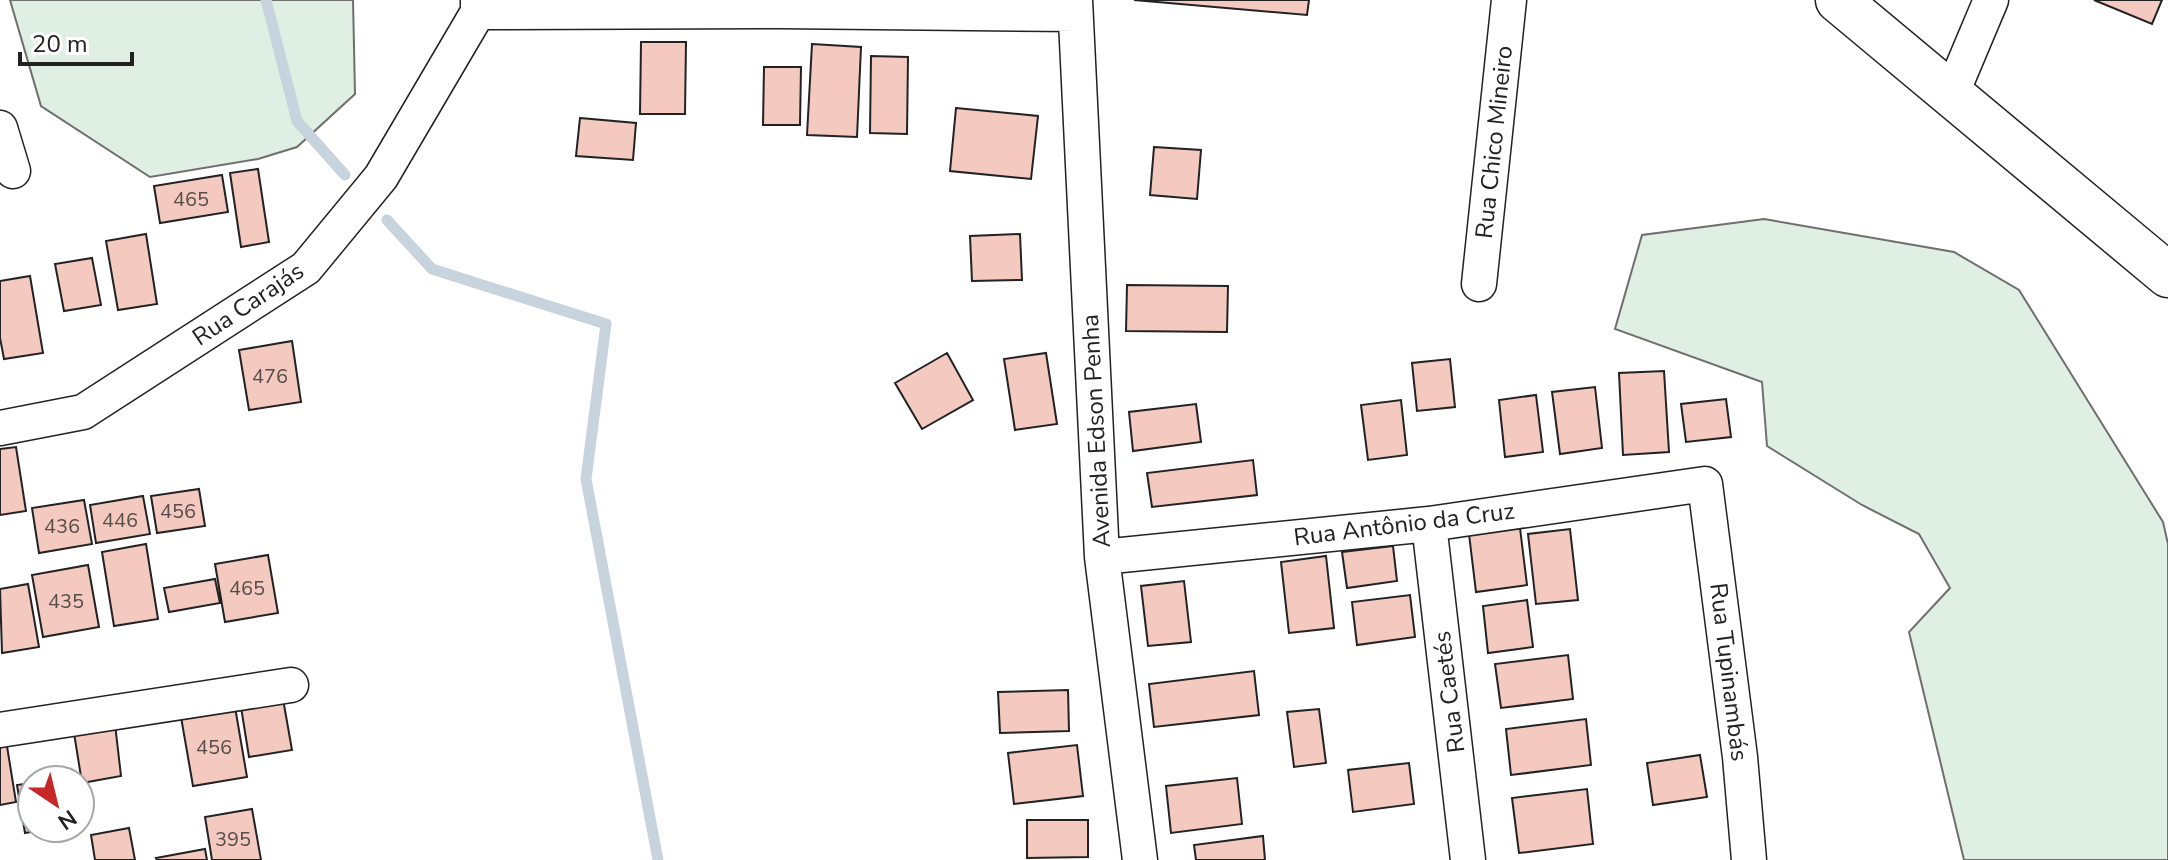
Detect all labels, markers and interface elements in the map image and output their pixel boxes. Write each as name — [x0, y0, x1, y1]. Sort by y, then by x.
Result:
scale bar — [20, 16, 132, 66]
text: 20 m — [32, 28, 88, 60]
street label: Rua Chico Mineiro — [1468, 44, 1520, 240]
house number: 465 — [173, 186, 209, 213]
street label: Rua Carajás — [186, 255, 310, 353]
street label: Avenida Edson Penha — [1074, 313, 1118, 549]
house number: 476 — [252, 363, 288, 390]
street label: Rua Antônio da Cruz — [1292, 495, 1516, 553]
house number: 456 — [160, 498, 196, 525]
house number: 446 — [102, 507, 138, 534]
house number: 436 — [44, 513, 80, 540]
house number: 465 — [229, 575, 265, 602]
street label: Rua Tupinambás — [1702, 581, 1756, 763]
house number: 435 — [48, 588, 84, 615]
street label: Rua Caetés — [1426, 629, 1472, 755]
house number: 456 — [196, 734, 232, 761]
north arrow — [16, 764, 96, 844]
text: N — [52, 803, 82, 837]
house number: 395 — [215, 826, 251, 853]

